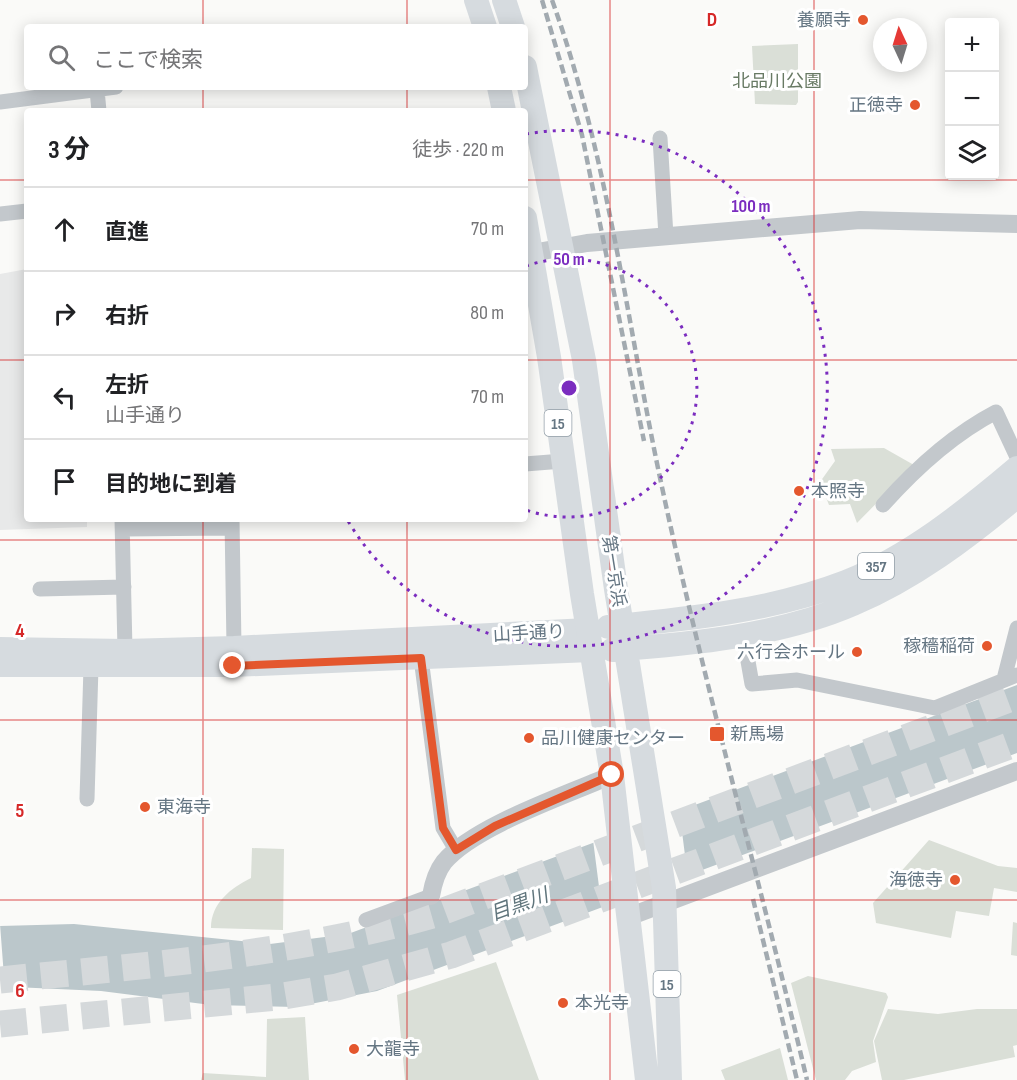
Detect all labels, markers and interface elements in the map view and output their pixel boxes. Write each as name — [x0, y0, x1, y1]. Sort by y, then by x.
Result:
text: D — [707, 8, 717, 32]
place label: 養願寺 — [797, 10, 851, 31]
marker: 養願寺 — [856, 13, 870, 27]
north arrow — [873, 18, 927, 72]
map controls — [945, 18, 999, 180]
button: + — [945, 18, 999, 72]
search box — [24, 24, 528, 90]
icon: search — [45, 41, 78, 74]
text: ここで検索 — [93, 47, 203, 74]
park label: 北品川公園 — [732, 71, 822, 92]
button: − — [945, 72, 999, 126]
place label: 正徳寺 — [849, 95, 903, 116]
marker: 正徳寺 — [908, 98, 922, 112]
button: layers — [945, 126, 999, 180]
text: 3 分 — [48, 135, 90, 166]
text: 徒歩 · 220 m — [412, 138, 504, 162]
text: 100 m — [732, 196, 771, 217]
icon: ahead — [48, 213, 81, 246]
text: 70 m — [471, 217, 504, 241]
text: 直進 — [105, 219, 149, 246]
text: 50 m — [553, 249, 585, 270]
icon: right — [48, 297, 81, 330]
text: 80 m — [470, 301, 504, 325]
text: 右折 — [105, 303, 149, 330]
text: 左折 — [105, 372, 149, 399]
centre of rings — [559, 378, 579, 398]
icon: left — [48, 381, 81, 414]
text: 70 m — [471, 385, 504, 409]
text: 山手通り — [105, 404, 185, 428]
road number: 15 — [544, 410, 572, 436]
icon: arrive — [48, 465, 81, 498]
text: 目的地に到着 — [105, 471, 237, 498]
place label: 本照寺 — [811, 481, 865, 502]
marker: 本照寺 — [792, 484, 806, 498]
street label: 第一京浜 — [598, 534, 630, 608]
road number: 357 — [858, 553, 894, 579]
text: 4 — [15, 619, 25, 643]
street label: 山手通り — [493, 621, 566, 646]
place label: 稼穡稲荷 — [903, 636, 975, 657]
marker: 稼穡稲荷 — [980, 639, 994, 653]
place label: 六行会ホール — [737, 642, 845, 663]
marker: 六行会ホール — [850, 645, 864, 659]
route end — [219, 652, 245, 678]
place label: 新馬場 — [730, 724, 784, 745]
marker: 新馬場 — [708, 725, 726, 743]
place label: 品川健康センター — [541, 728, 685, 749]
marker: 品川健康センター — [522, 731, 536, 745]
route start — [598, 761, 624, 787]
place label: 東海寺 — [157, 797, 211, 818]
text: 5 — [16, 799, 25, 823]
marker: 東海寺 — [138, 800, 152, 814]
place label: 海徳寺 — [889, 870, 943, 891]
marker: 海徳寺 — [948, 873, 962, 887]
water label: 目黒川 — [487, 883, 554, 926]
road number: 15 — [654, 971, 680, 997]
text: 6 — [15, 979, 25, 1003]
place label: 本光寺 — [575, 993, 629, 1014]
marker: 本光寺 — [556, 996, 570, 1010]
place label: 大龍寺 — [366, 1039, 420, 1060]
marker: 大龍寺 — [347, 1042, 361, 1056]

